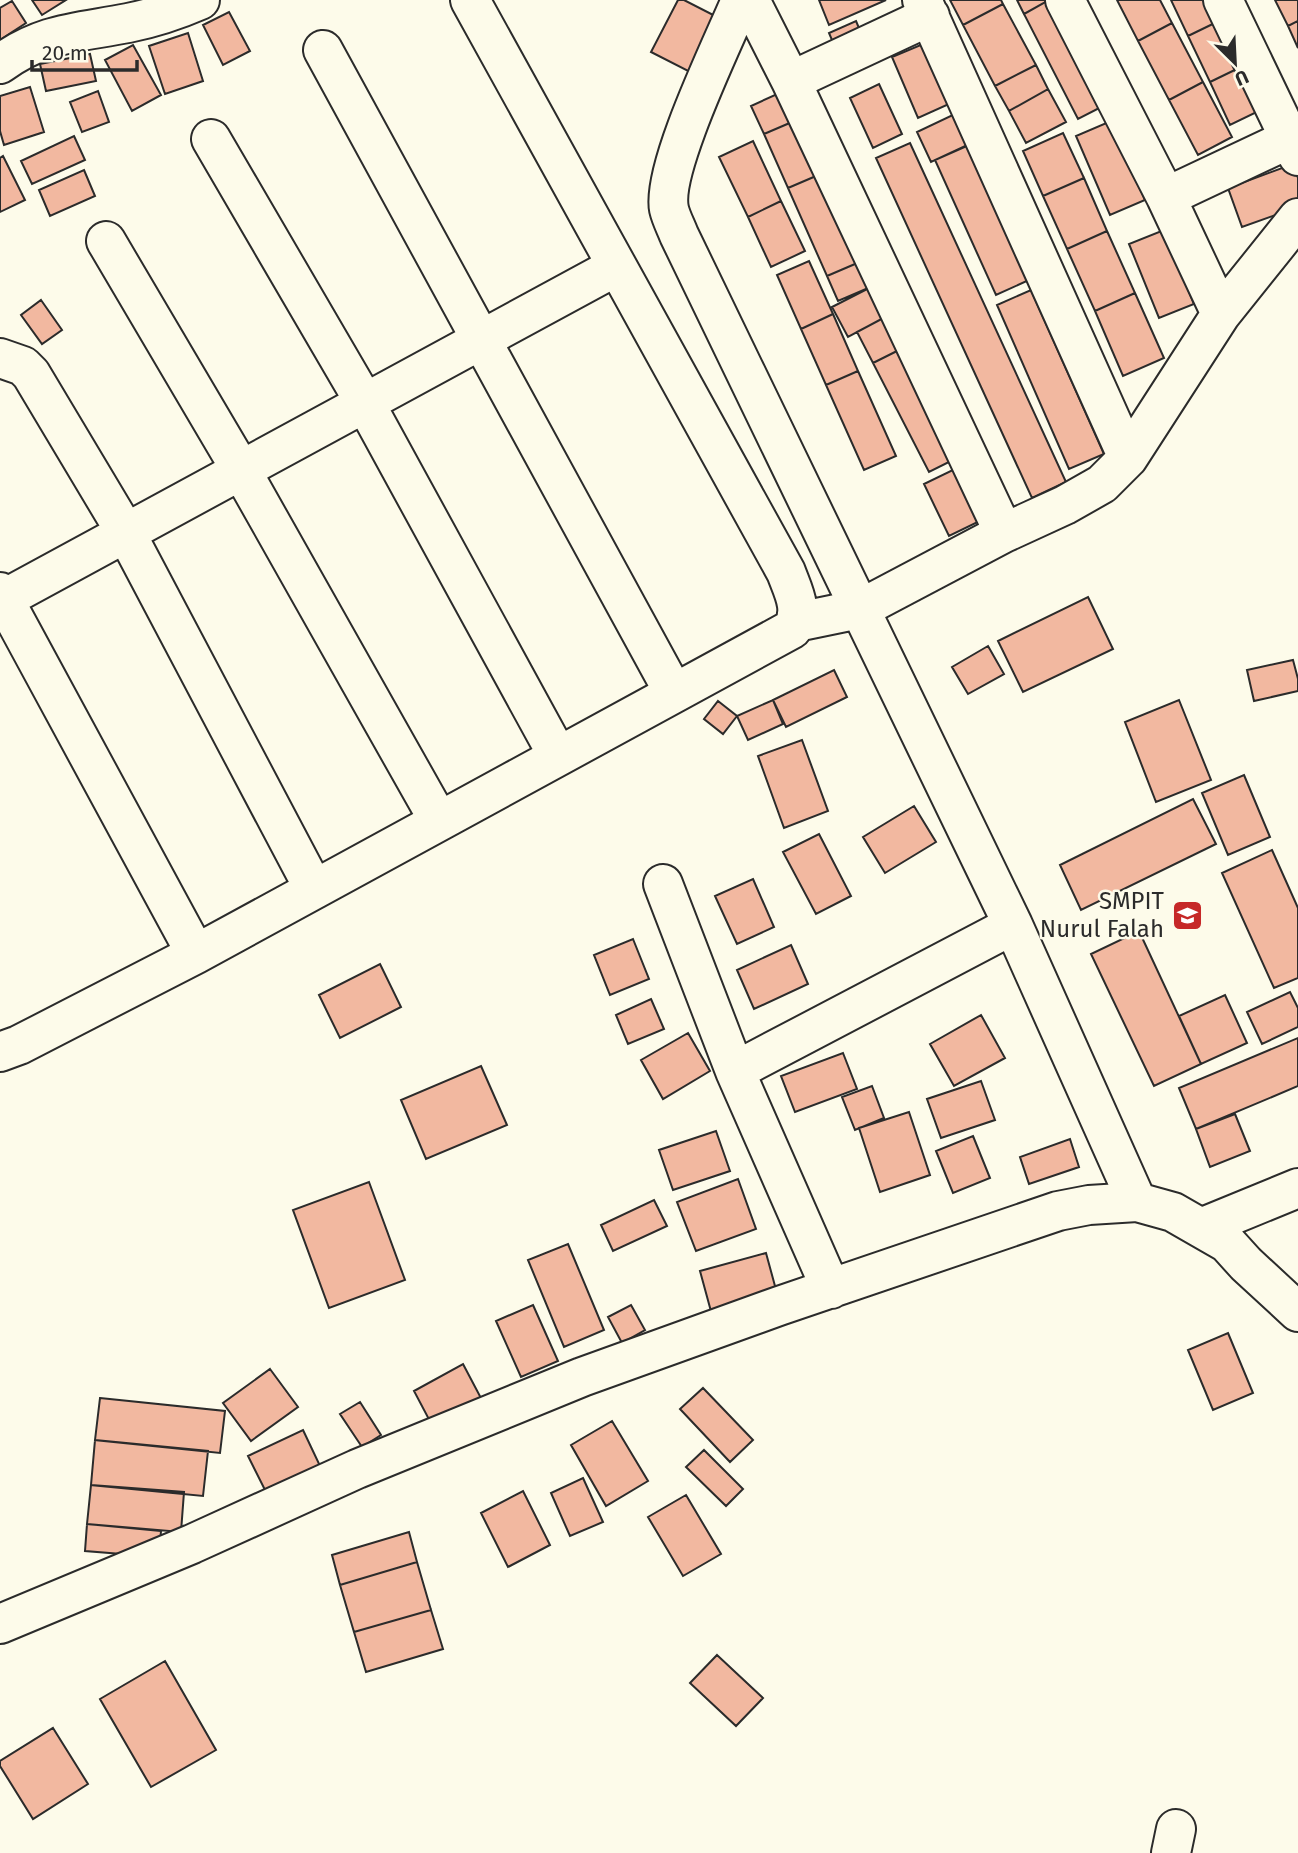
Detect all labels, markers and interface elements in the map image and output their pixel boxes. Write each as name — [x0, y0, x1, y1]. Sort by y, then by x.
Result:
scale bar — [32, 28, 136, 72]
north arrow — [1200, 28, 1270, 98]
text: 20 m — [42, 40, 88, 66]
text: U — [1231, 65, 1252, 91]
place label: SMPIT Nurul Falah — [1040, 887, 1165, 943]
school or university icon: SMPIT Nurul Falah — [1170, 898, 1204, 932]

